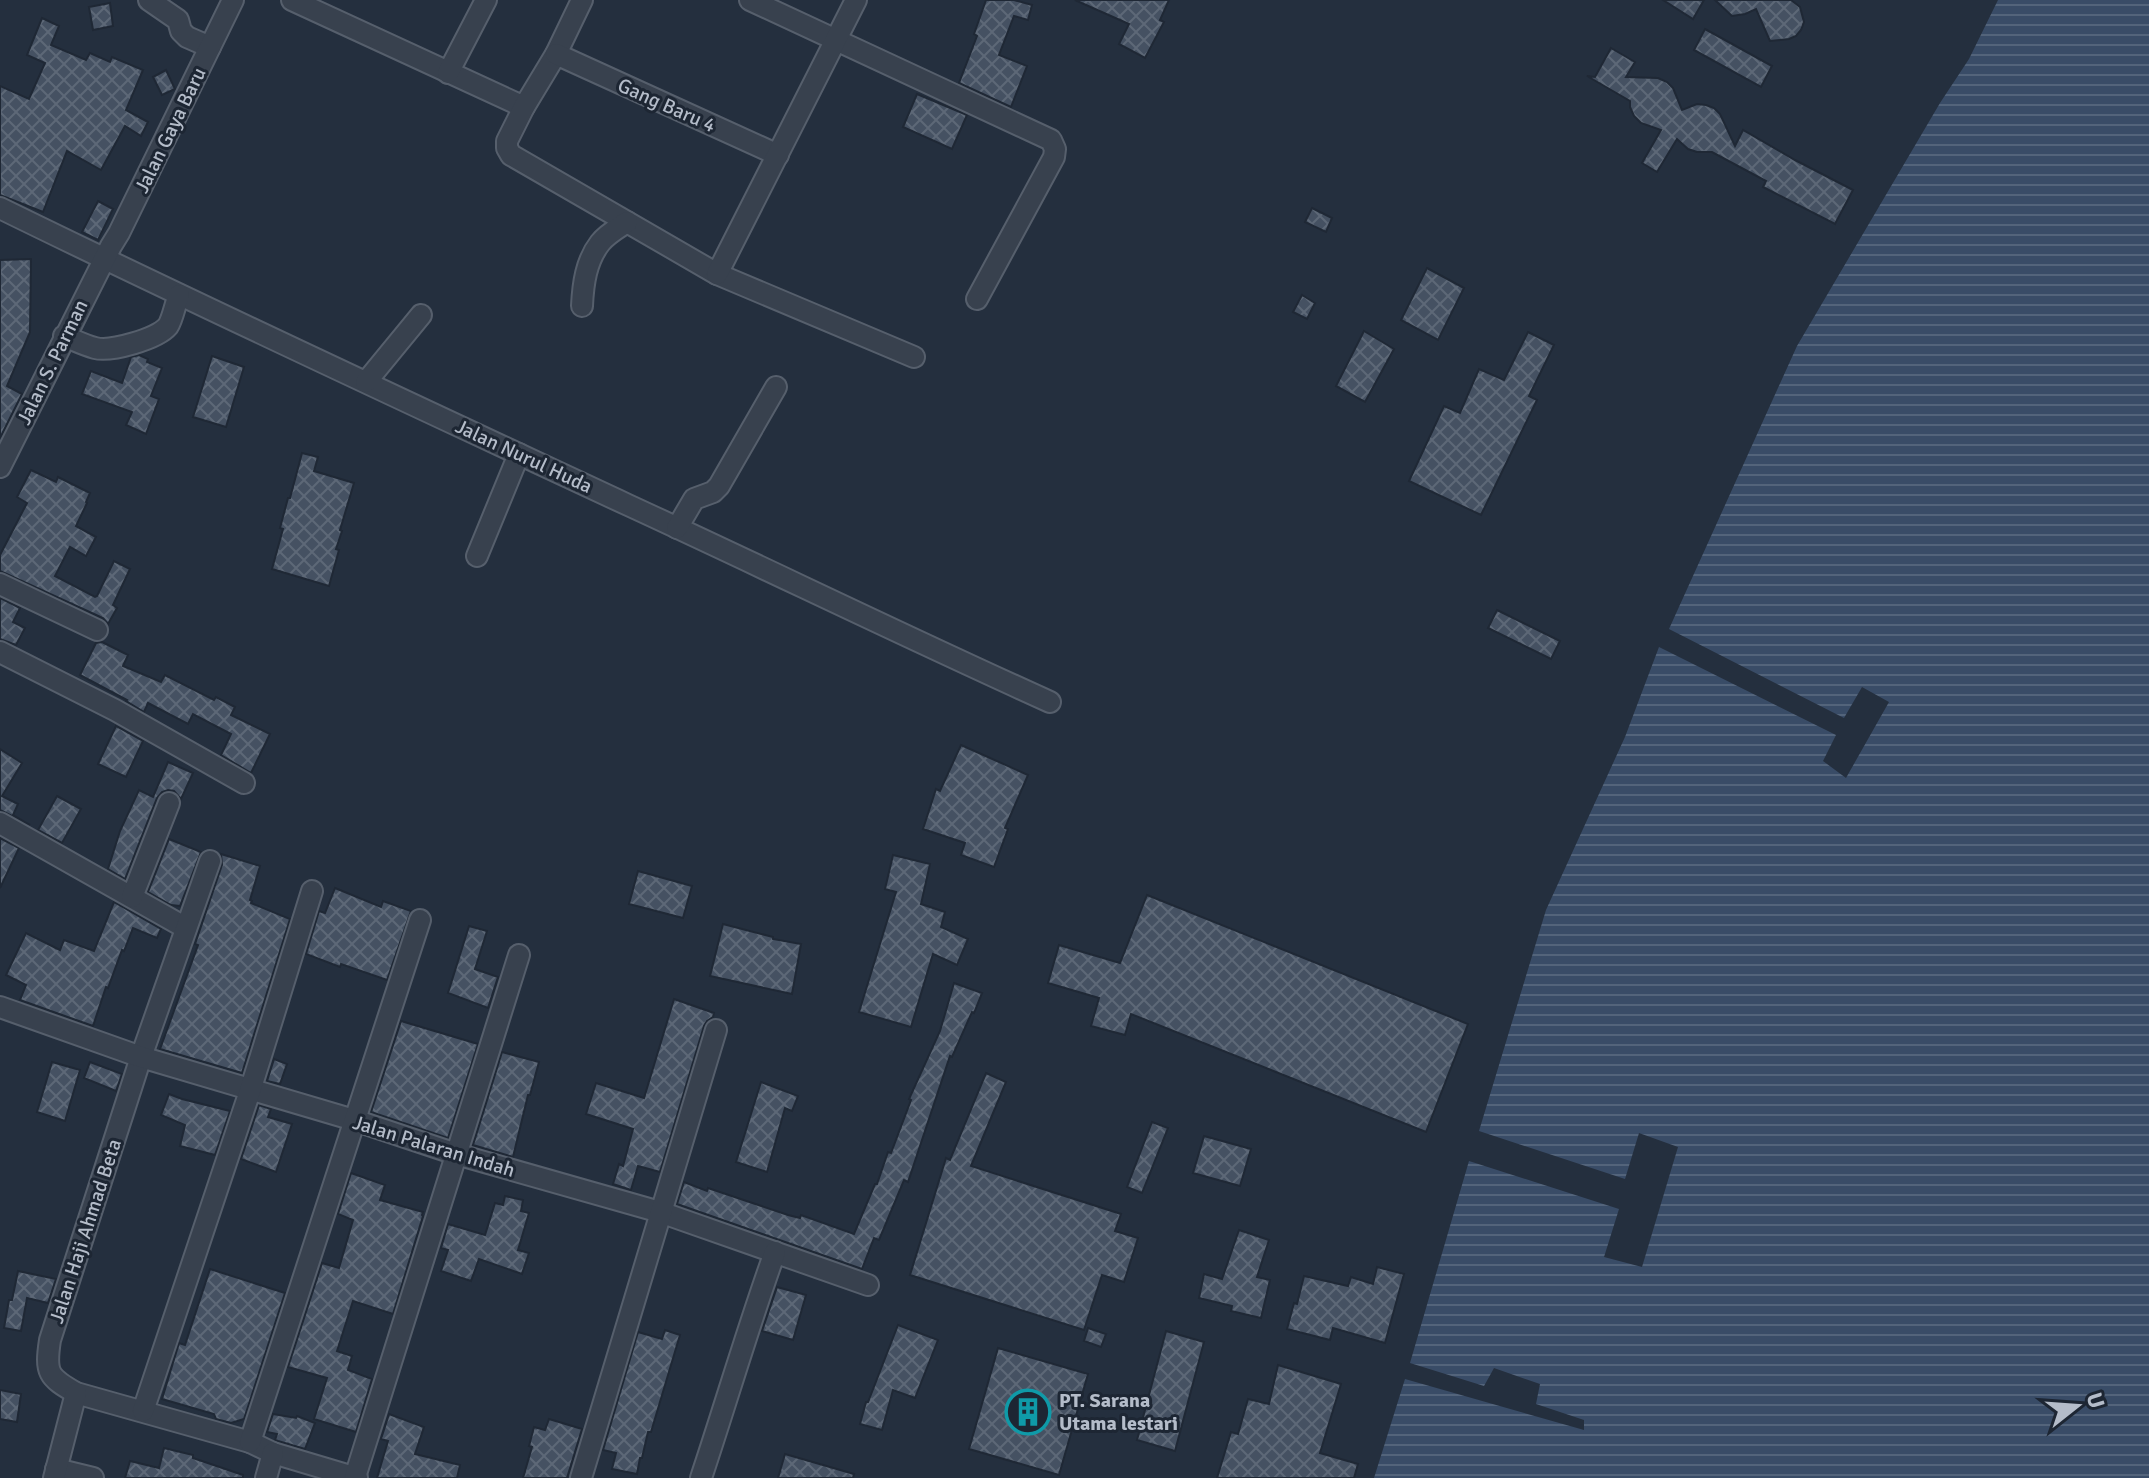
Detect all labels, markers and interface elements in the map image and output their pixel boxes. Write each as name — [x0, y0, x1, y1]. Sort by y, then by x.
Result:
street label: Jalan Gaya Baru — [129, 63, 212, 197]
street label: Gang Baru 4 — [614, 73, 720, 138]
street label: Jalan S. Parman — [11, 296, 94, 429]
street label: Jalan Nurul Huda — [451, 414, 596, 499]
street label: Jalan Palaran Indah — [350, 1110, 518, 1183]
street label: Jalan Haji Ahmad Beta — [44, 1136, 127, 1326]
north arrow — [2037, 1366, 2117, 1446]
building icon: PT. Sarana Utama lestari — [1004, 1388, 1052, 1436]
place label: PT. Sarana Utama lestari — [1059, 1388, 1178, 1436]
text: U — [2081, 1389, 2111, 1411]

